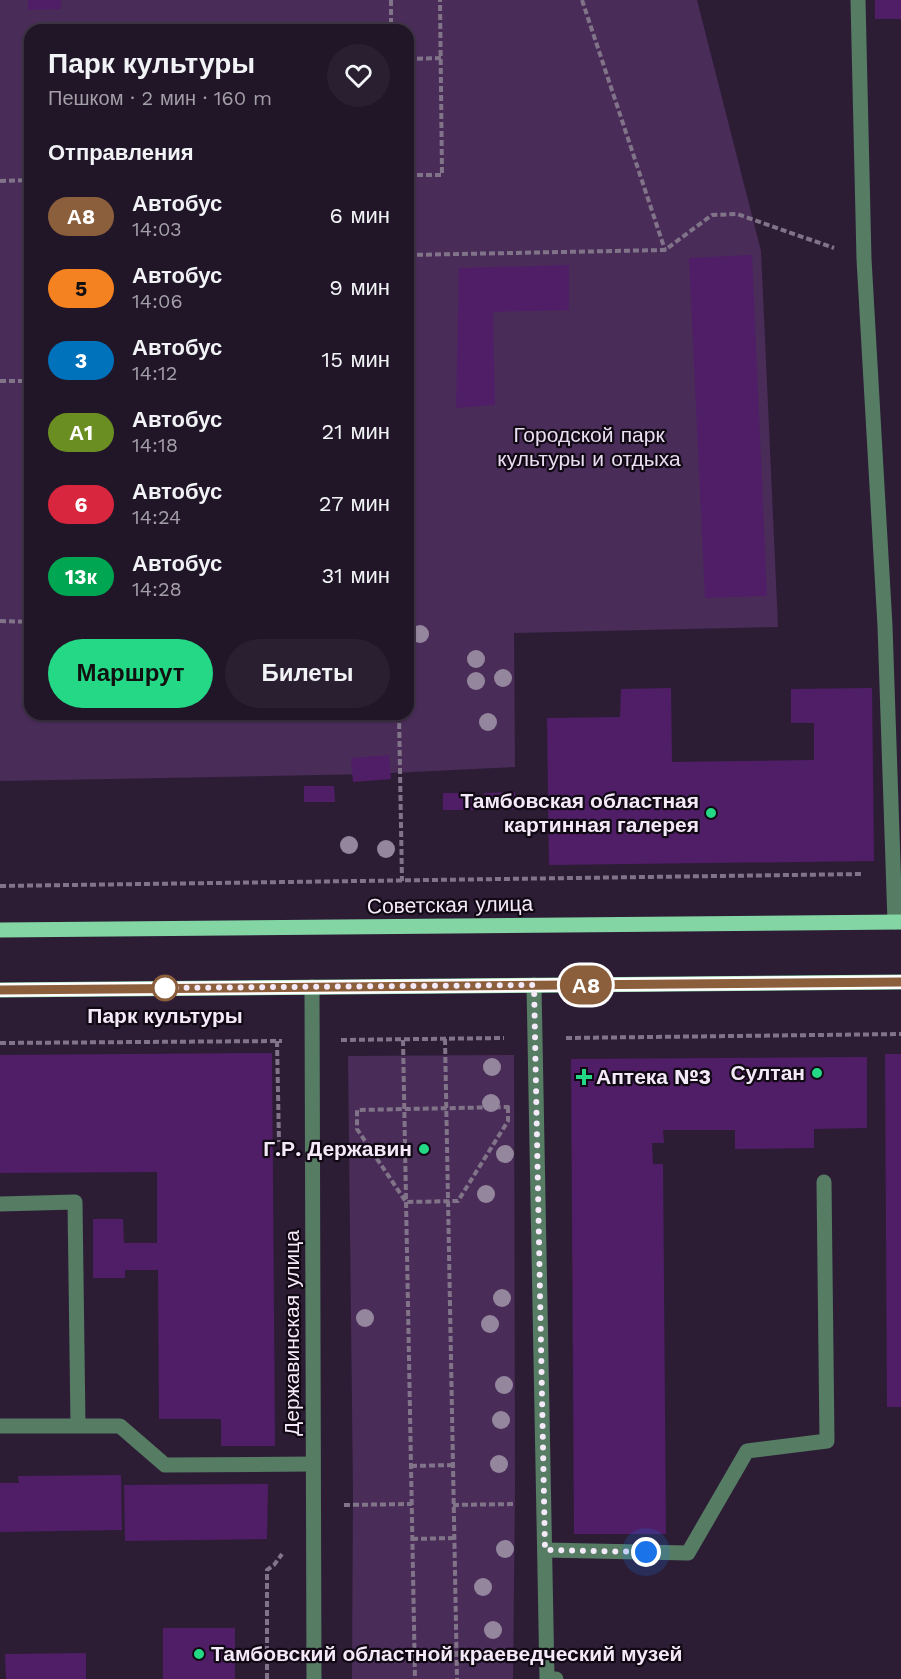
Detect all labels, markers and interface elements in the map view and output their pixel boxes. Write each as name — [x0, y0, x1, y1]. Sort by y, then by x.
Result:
button: heart — [327, 44, 390, 107]
text: Парк культуры — [48, 47, 255, 80]
text: Пешком · 2 мин · 160 m — [48, 86, 272, 110]
text: Отправления — [48, 140, 194, 165]
text: Автобус — [132, 191, 222, 216]
text: 6 мин — [330, 203, 390, 228]
text: А8 — [67, 204, 95, 229]
text: 14:03 — [132, 217, 182, 241]
text: Автобус — [132, 263, 222, 288]
text: 9 мин — [329, 275, 390, 300]
text: 5 — [75, 276, 87, 301]
text: 14:06 — [132, 289, 183, 313]
text: Автобус — [132, 335, 222, 360]
text: 15 мин — [322, 347, 390, 372]
text: 3 — [75, 348, 87, 373]
text: 14:12 — [132, 361, 177, 385]
text: Автобус — [132, 407, 222, 432]
text: 21 мин — [322, 419, 390, 444]
text: А1 — [69, 420, 93, 445]
park label: Городской парк культуры и отдыха — [497, 422, 681, 471]
text: 14:18 — [132, 433, 178, 457]
text: Автобус — [132, 479, 222, 504]
text: 27 мин — [319, 491, 390, 516]
text: 6 — [75, 492, 87, 517]
text: 14:24 — [132, 505, 181, 529]
text: Автобус — [132, 551, 222, 576]
text: 31 мин — [322, 563, 390, 588]
text: 13к — [65, 564, 97, 589]
text: 14:28 — [132, 577, 182, 601]
button: Маршрут — [48, 639, 213, 708]
button: Билеты — [225, 639, 390, 708]
place label: Тамбовская областная картинная галерея — [461, 788, 699, 837]
marker: Тамбовская областная картинная галерея — [704, 806, 718, 820]
street label: Советская улица — [367, 891, 534, 918]
line badge: А8 — [559, 966, 613, 1004]
text: А8 — [572, 973, 600, 998]
marker: Парк культуры — [152, 975, 178, 1001]
place label: Парк культуры — [87, 1003, 243, 1028]
place label: Султан — [730, 1060, 805, 1085]
place label: Аптека №3 — [596, 1064, 711, 1089]
marker: Султан — [810, 1066, 824, 1080]
marker: Аптека №3 — [577, 1070, 591, 1084]
place label: Г.Р. Державин — [263, 1136, 412, 1161]
marker: Г.Р. Державин — [417, 1142, 431, 1156]
street label: Державинская улица — [279, 1230, 304, 1436]
your location — [631, 1537, 661, 1567]
place label: Тамбовский областной краеведческий музей — [211, 1641, 683, 1666]
marker: Тамбовский областной краеведческий музей — [192, 1647, 206, 1661]

